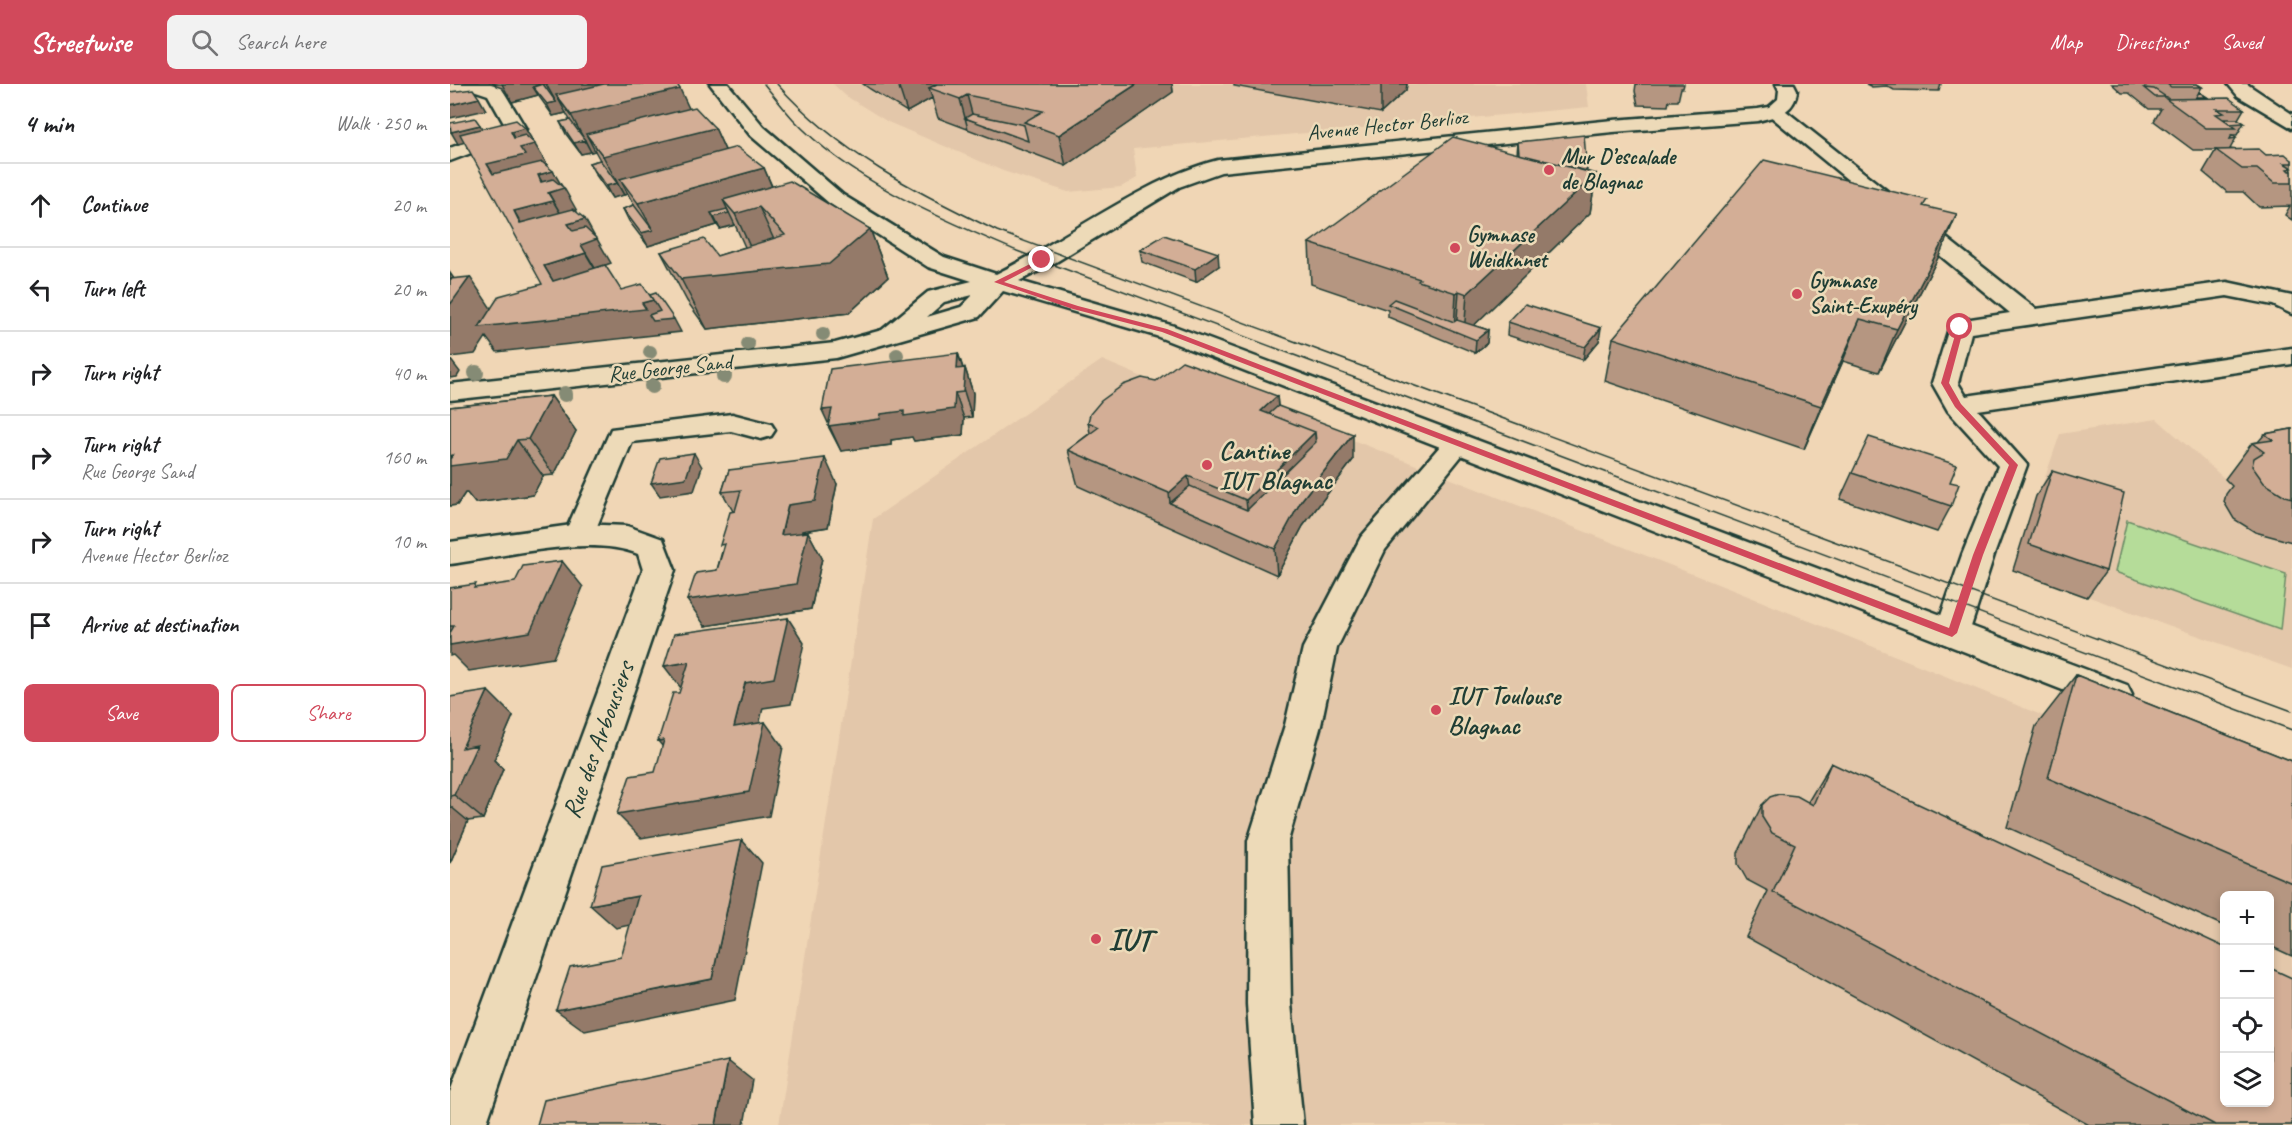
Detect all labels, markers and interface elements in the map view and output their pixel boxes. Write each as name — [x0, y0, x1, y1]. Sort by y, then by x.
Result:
search box — [167, 15, 587, 69]
text: Streetwise — [30, 25, 131, 60]
icon: search — [188, 26, 221, 59]
text: Search here — [236, 28, 325, 56]
text: Map — [2050, 29, 2082, 55]
text: Directions — [2115, 29, 2188, 55]
text: Saved — [2221, 29, 2262, 55]
street label: Avenue Hector Berlioz — [1306, 102, 1471, 147]
text: 4 min — [24, 107, 74, 140]
text: Walk · 250 m — [336, 111, 426, 136]
place label: Mur D’escalade de Blagnac — [1561, 143, 1678, 196]
marker: Mur D’escalade de Blagnac — [1542, 163, 1556, 177]
icon: ahead — [24, 189, 57, 222]
text: Continue — [81, 191, 147, 219]
text: 20 m — [392, 193, 426, 218]
place label: Gymnase Weidknnet — [1467, 221, 1549, 274]
marker: Gymnase Weidknnet — [1448, 241, 1462, 255]
route end — [1028, 246, 1054, 272]
place label: Gymnase Saint-Exupéry — [1809, 267, 1919, 320]
icon: left — [24, 273, 57, 306]
text: Turn left — [81, 275, 145, 303]
text: 20 m — [392, 277, 426, 302]
marker: Gymnase Saint-Exupéry — [1790, 287, 1804, 301]
route start — [1946, 313, 1972, 339]
street label: Rue George Sand — [607, 347, 737, 388]
icon: right — [24, 357, 57, 390]
text: Turn right — [81, 359, 158, 387]
text: 40 m — [392, 361, 426, 386]
text: Turn right — [81, 431, 158, 459]
place label: Cantine IUT Blagnac — [1219, 434, 1333, 497]
icon: right — [24, 441, 57, 474]
text: 160 m — [383, 445, 426, 470]
marker: Cantine IUT Blagnac — [1200, 458, 1214, 472]
text: Rue George Sand — [81, 459, 194, 484]
text: Turn right — [81, 515, 158, 543]
icon: right — [24, 525, 57, 558]
text: 10 m — [392, 529, 426, 554]
text: Avenue Hector Berlioz — [81, 543, 227, 568]
icon: arrive — [24, 609, 57, 642]
text: Arrive at destination — [81, 611, 238, 639]
street label: Rue des Arbousiers — [554, 655, 642, 823]
place label: IUT Toulouse Blagnac — [1448, 679, 1563, 742]
button: Save — [24, 684, 219, 742]
button: Share — [231, 684, 426, 742]
marker: IUT Toulouse Blagnac — [1429, 703, 1443, 717]
map controls — [2220, 891, 2274, 1107]
button: + — [2220, 891, 2274, 945]
place label: IUT — [1108, 919, 1159, 960]
marker: IUT — [1089, 932, 1103, 946]
button: − — [2220, 945, 2274, 999]
button: locate — [2220, 999, 2274, 1053]
button: layers — [2220, 1053, 2274, 1107]

